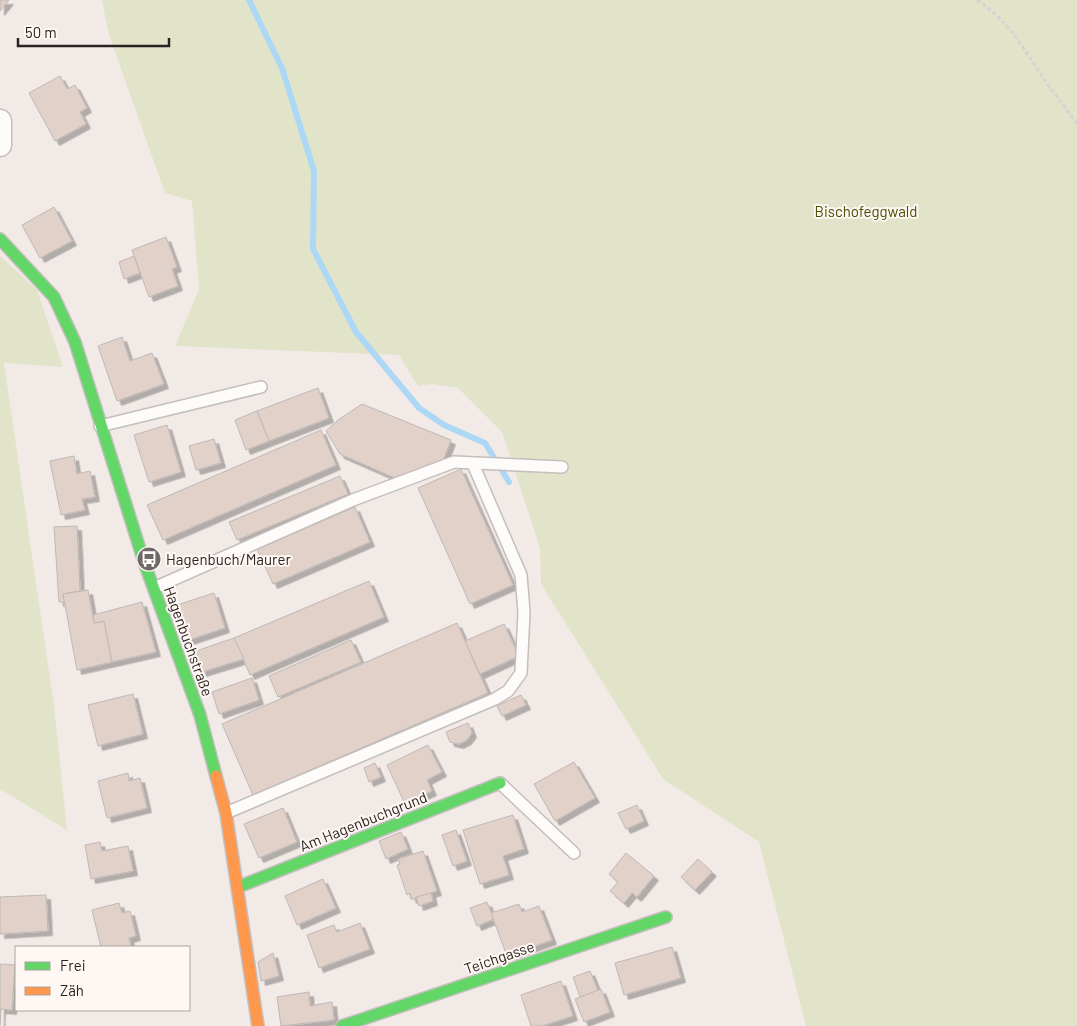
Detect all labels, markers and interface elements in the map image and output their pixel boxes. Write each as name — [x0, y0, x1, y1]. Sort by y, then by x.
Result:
scale bar — [18, 15, 169, 47]
text: 50 m — [25, 23, 57, 41]
park label: Bischofeggwald — [815, 202, 917, 220]
bus stop icon: Hagenbuch/Maurer — [136, 546, 162, 572]
place label: Hagenbuch/Maurer — [166, 550, 291, 568]
street label: Hagenbuchstraße — [161, 584, 217, 698]
street label: Am Hagenbuchgrund — [297, 787, 429, 855]
street label: Teichgasse — [462, 937, 536, 977]
legend — [15, 946, 190, 1011]
text: Frei — [60, 956, 86, 974]
text: Zäh — [60, 981, 84, 999]

